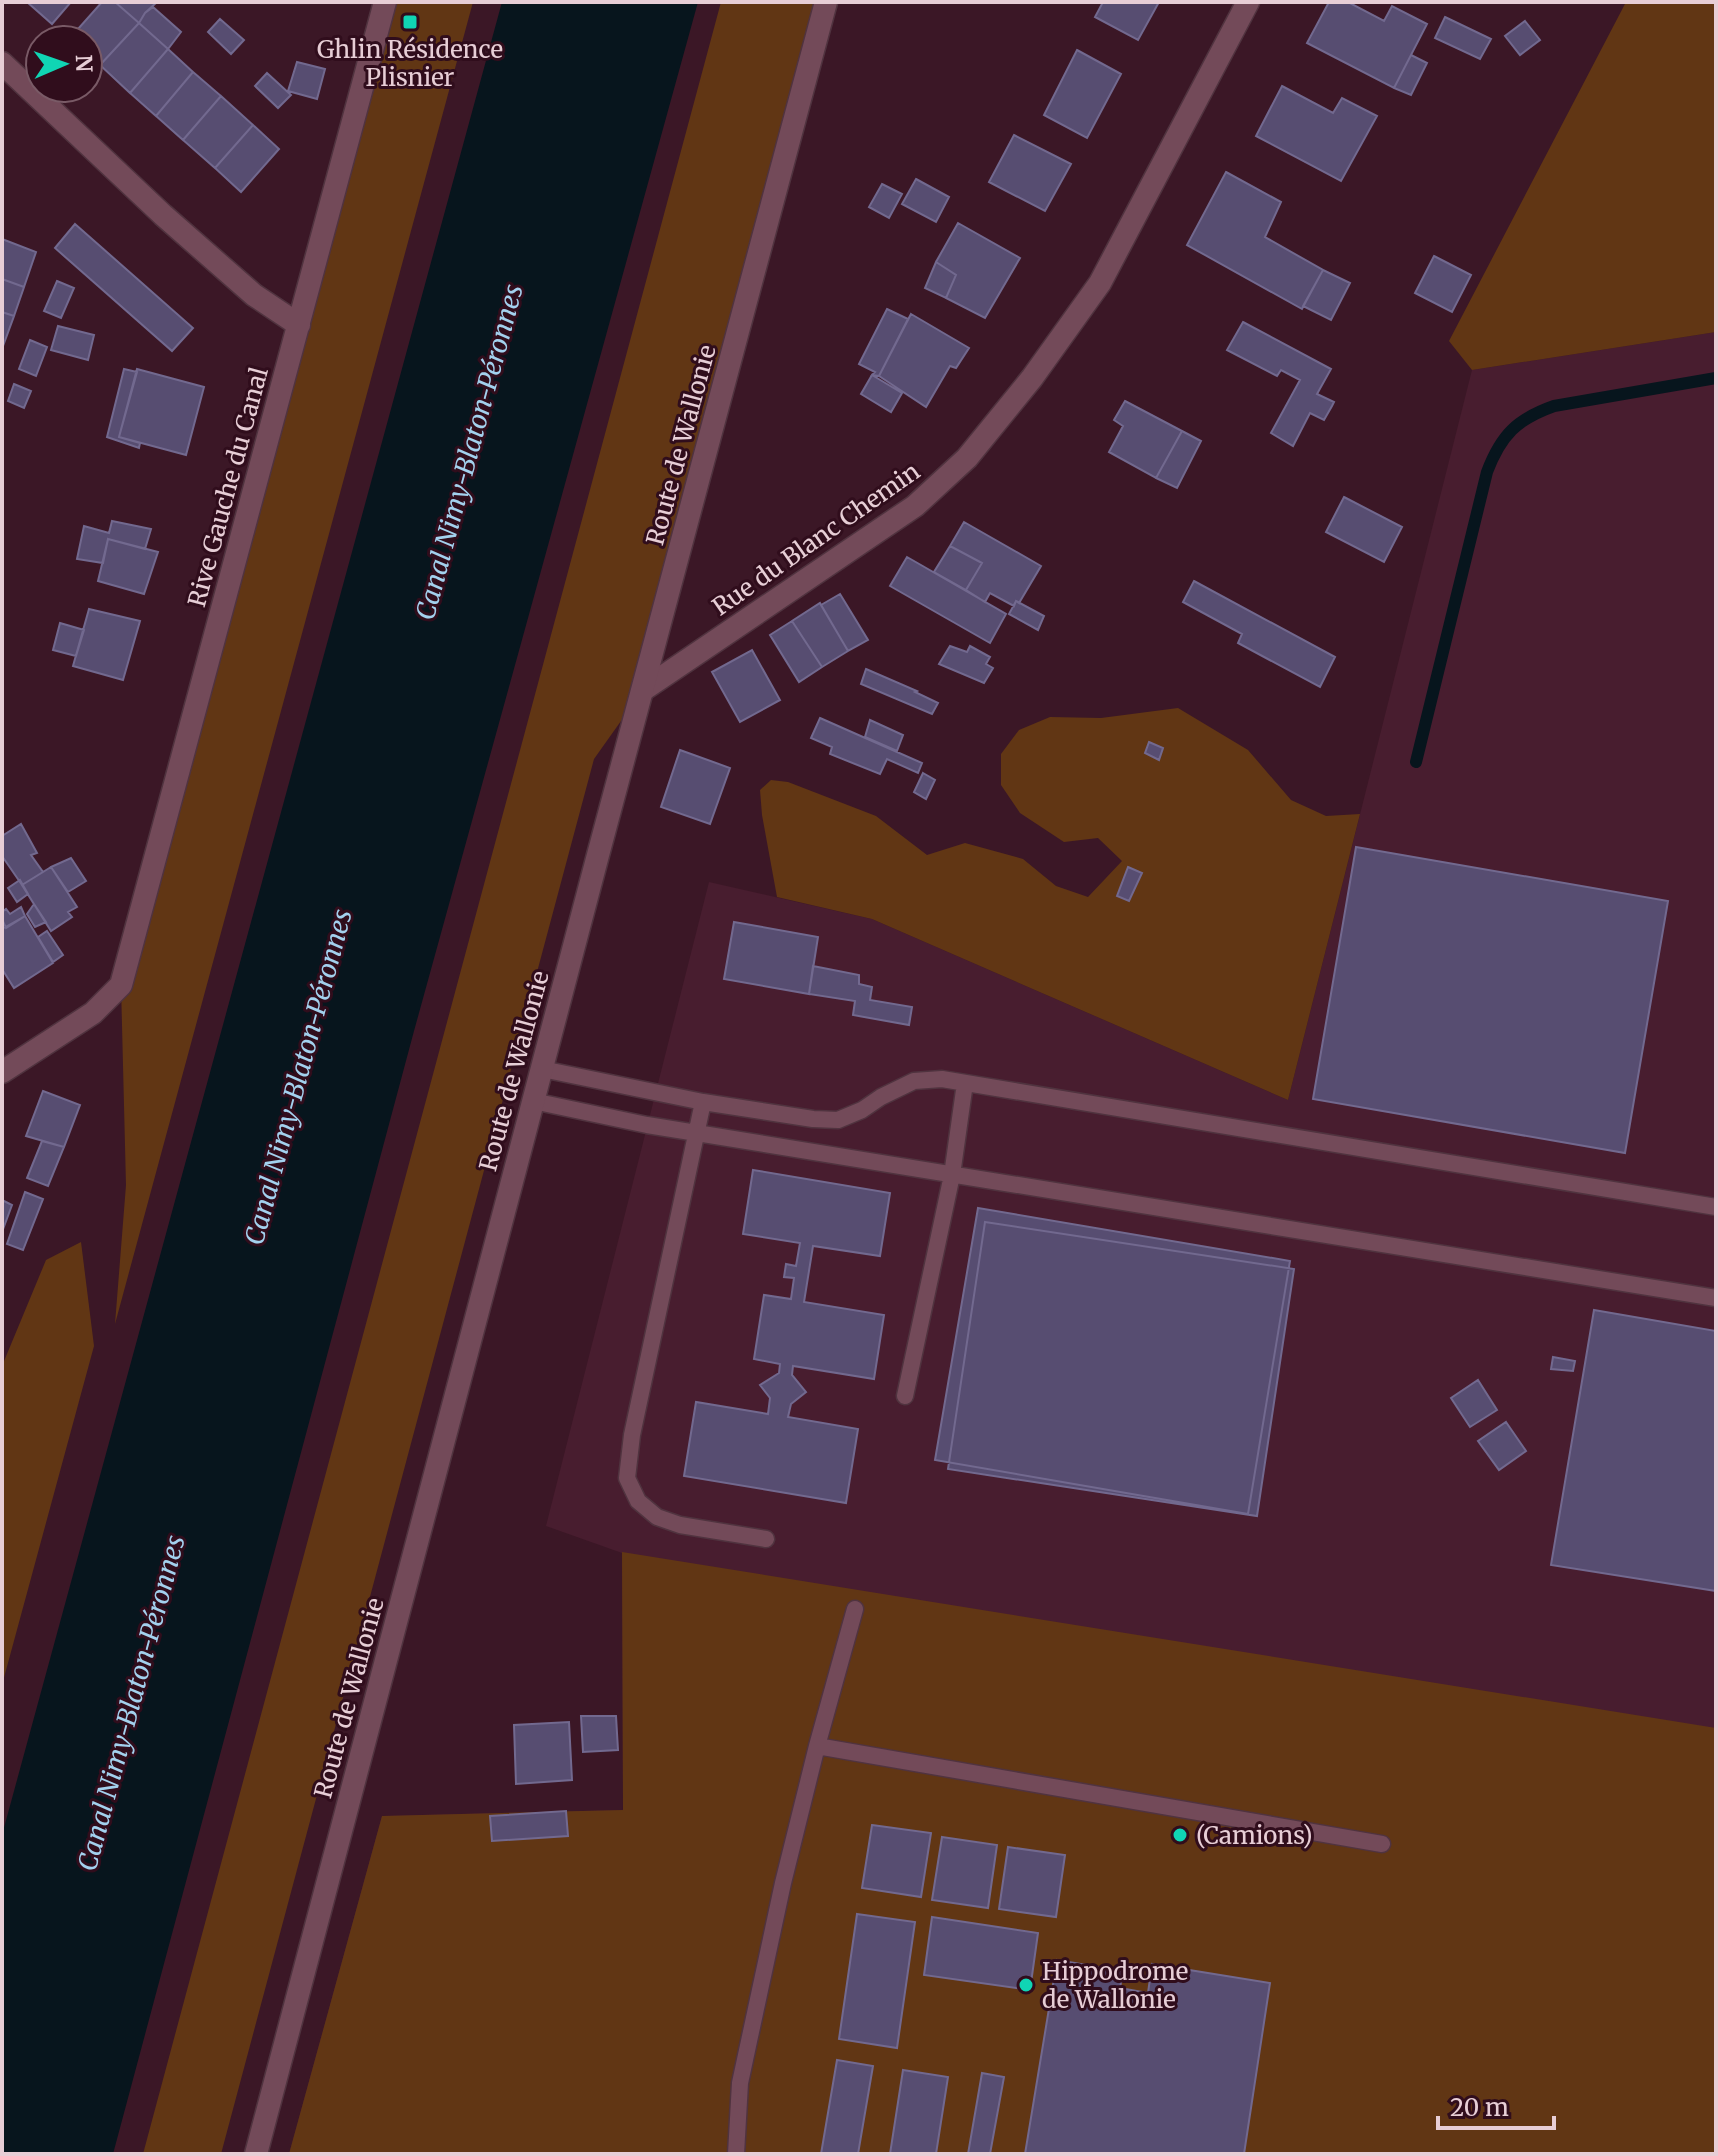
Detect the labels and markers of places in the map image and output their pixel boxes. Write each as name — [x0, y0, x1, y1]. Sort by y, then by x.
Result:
marker: Ghlin Résidence Plisnier — [401, 13, 419, 31]
place label: Ghlin Résidence Plisnier — [317, 34, 503, 93]
place label: (Camions) — [1196, 1820, 1313, 1851]
marker: (Camions) — [1171, 1826, 1189, 1844]
place label: Hippodrome de Wallonie — [1042, 1956, 1188, 2015]
marker: Hippodrome de Wallonie — [1017, 1976, 1035, 1994]

